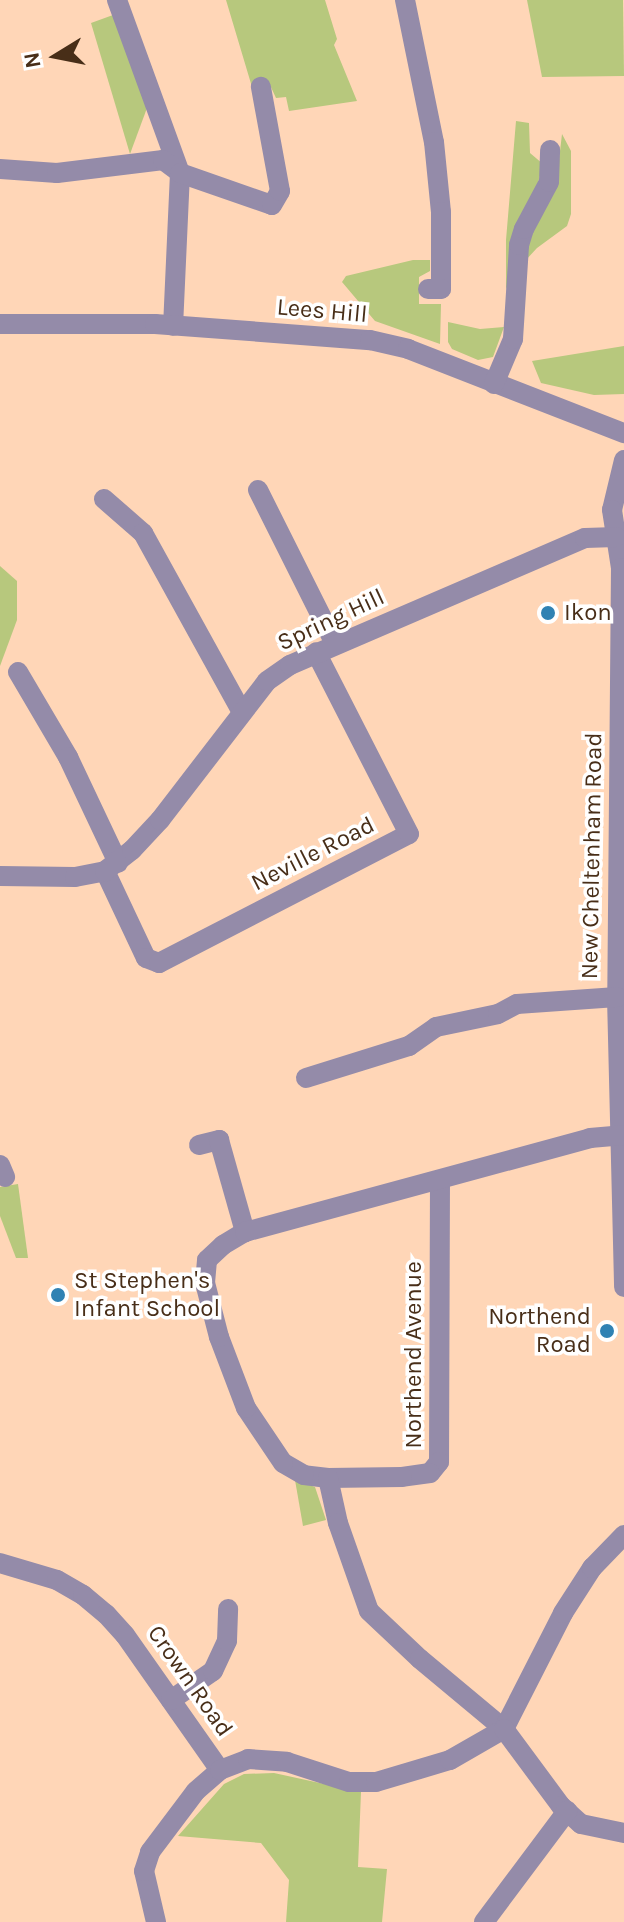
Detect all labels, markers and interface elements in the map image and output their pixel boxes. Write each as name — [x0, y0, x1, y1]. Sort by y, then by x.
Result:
north arrow — [16, 16, 96, 96]
text: N — [18, 50, 47, 70]
street label: Lees Hill — [276, 293, 368, 329]
street label: Spring Hill — [273, 583, 389, 657]
place label: Ikon — [564, 599, 612, 627]
marker: Ikon — [539, 604, 557, 622]
street label: New Cheltenham Road — [575, 732, 609, 980]
street label: Neville Road — [246, 811, 380, 897]
street label: Northend Avenue — [400, 1261, 428, 1449]
place label: St Stephen's Infant School — [74, 1267, 220, 1323]
marker: St Stephen's Infant School — [49, 1286, 67, 1304]
place label: Northend Road — [488, 1303, 591, 1359]
marker: Northend Road — [598, 1322, 616, 1340]
street label: Crown Road — [141, 1620, 239, 1742]

